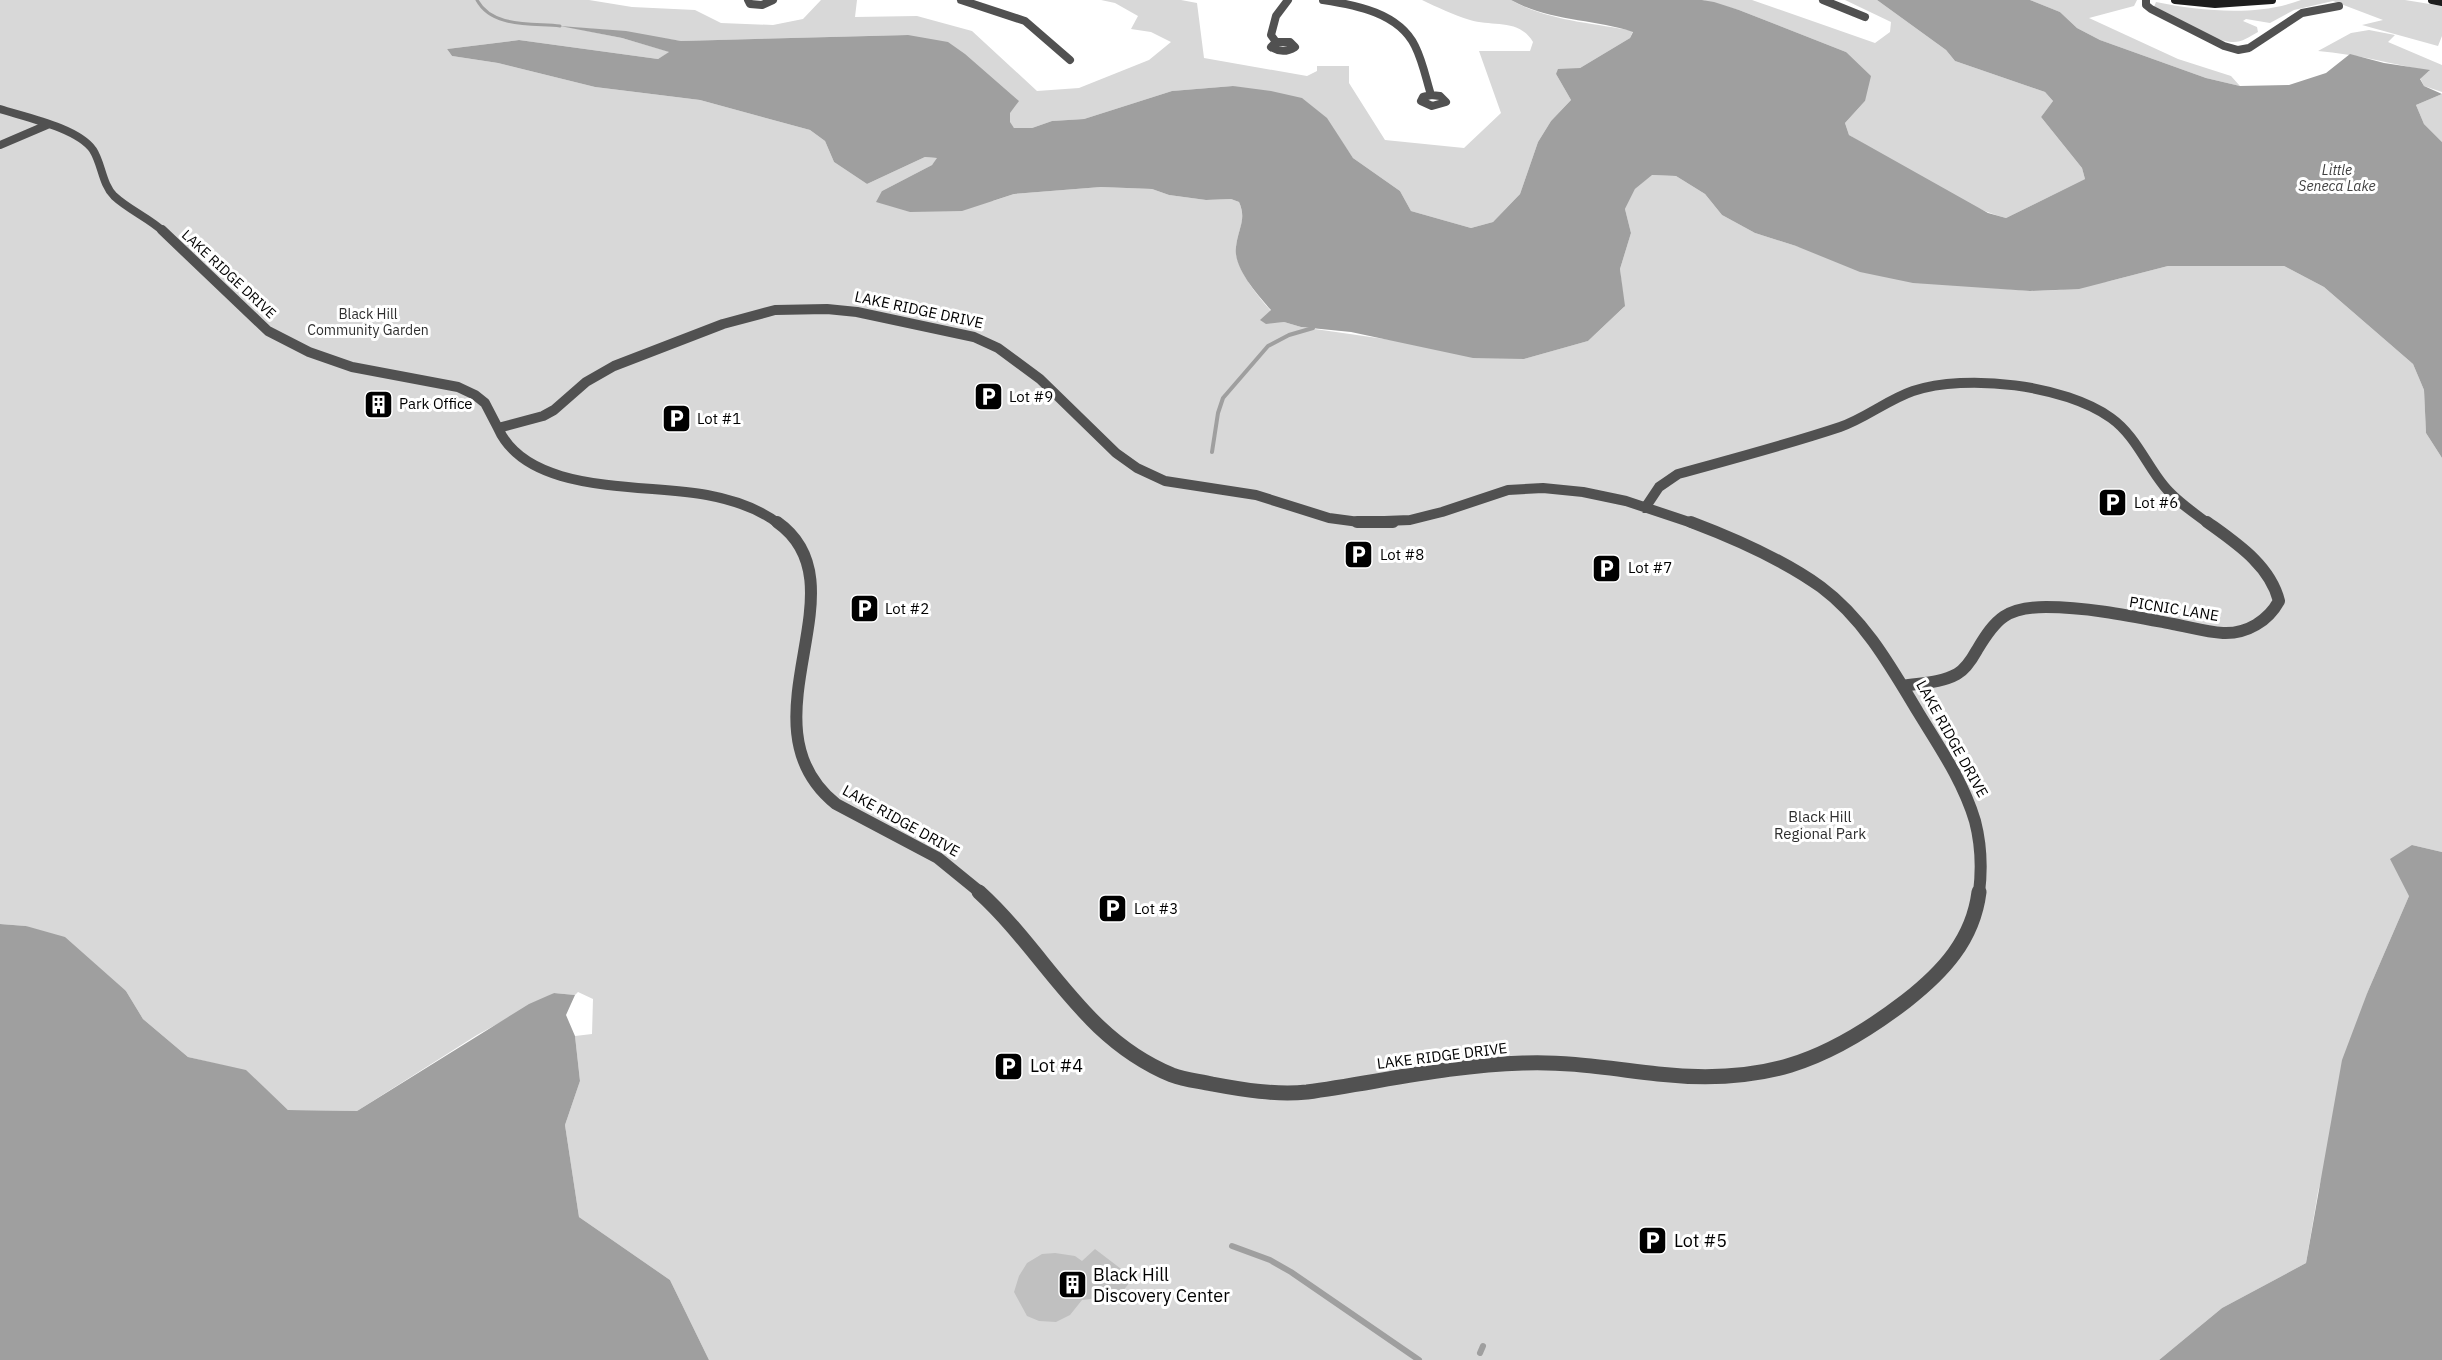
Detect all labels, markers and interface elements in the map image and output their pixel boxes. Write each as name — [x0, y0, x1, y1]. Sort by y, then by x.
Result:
water label: Little Seneca Lake — [2298, 161, 2376, 195]
street label: LAKE RIDGE DRIVE — [178, 226, 280, 322]
street label: LAKE RIDGE DRIVE — [853, 287, 985, 332]
park label: Black Hill Community Garden — [307, 305, 429, 339]
parking icon: Lot #9 — [972, 381, 1004, 413]
place label: Lot #9 — [1009, 387, 1053, 406]
building icon: Park Office — [362, 388, 394, 420]
place label: Park Office — [399, 394, 473, 413]
parking icon: Lot #1 — [660, 403, 692, 435]
place label: Lot #1 — [697, 409, 741, 428]
parking icon: Lot #6 — [2097, 487, 2129, 519]
place label: Lot #6 — [2134, 493, 2178, 512]
parking icon: Lot #8 — [1343, 539, 1375, 571]
place label: Lot #8 — [1380, 545, 1424, 564]
parking icon: Lot #7 — [1591, 552, 1623, 584]
place label: Lot #7 — [1628, 558, 1672, 577]
street label: PICNIC LANE — [2128, 592, 2220, 625]
parking icon: Lot #2 — [848, 593, 880, 625]
place label: Lot #2 — [885, 599, 929, 618]
street label: LAKE RIDGE DRIVE — [1912, 677, 1993, 801]
street label: LAKE RIDGE DRIVE — [839, 780, 963, 861]
park label: Black Hill Regional Park — [1774, 807, 1866, 843]
parking icon: Lot #3 — [1097, 893, 1129, 925]
place label: Lot #3 — [1134, 899, 1178, 918]
street label: LAKE RIDGE DRIVE — [1376, 1038, 1508, 1073]
parking icon: Lot #4 — [993, 1050, 1025, 1082]
place label: Lot #4 — [1030, 1054, 1083, 1077]
parking icon: Lot #5 — [1637, 1225, 1669, 1257]
place label: Lot #5 — [1674, 1229, 1727, 1252]
place label: Black Hill Discovery Center — [1093, 1263, 1230, 1307]
building icon: Black Hill Discovery Center — [1056, 1269, 1088, 1301]

